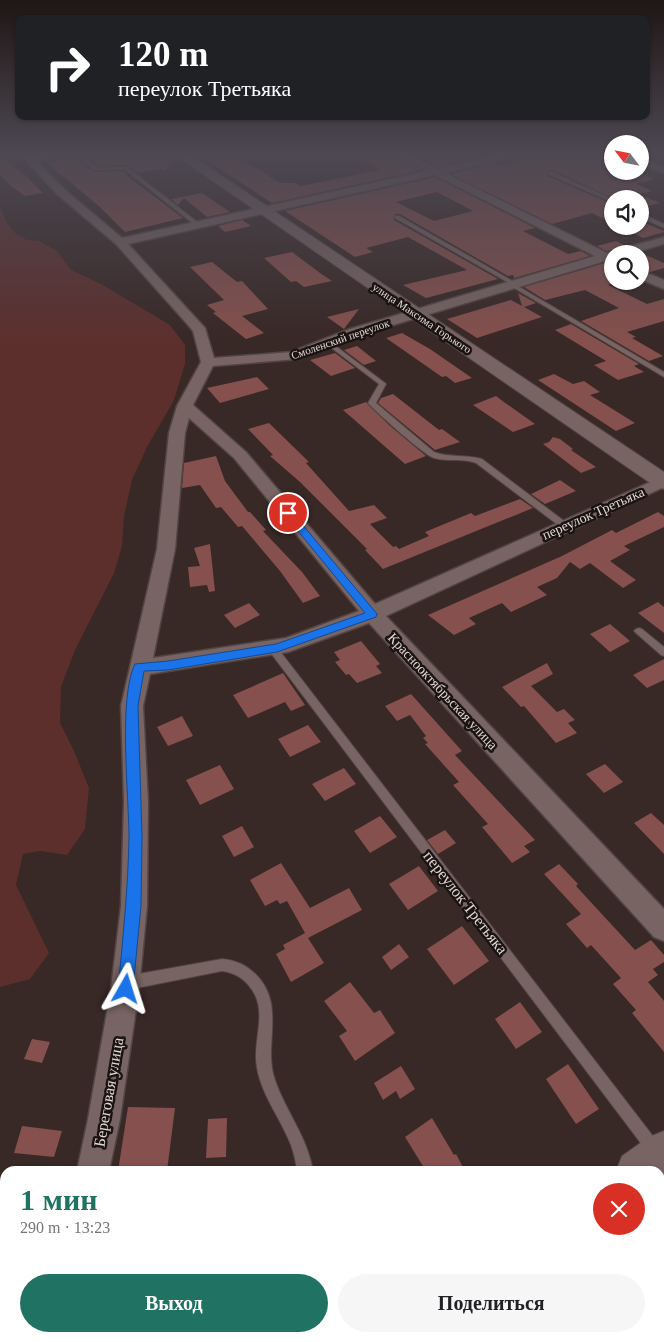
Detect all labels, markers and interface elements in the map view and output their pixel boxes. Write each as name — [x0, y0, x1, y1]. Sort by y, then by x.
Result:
icon: right — [35, 35, 100, 100]
text: 120 m — [118, 35, 208, 74]
text: переулок Третьяка — [118, 76, 291, 101]
north arrow — [604, 135, 649, 180]
map controls — [604, 135, 649, 290]
button: sound — [604, 190, 649, 235]
button: search — [604, 245, 649, 290]
street label: улица Максима Горького — [370, 280, 474, 356]
street label: Смоленский переулок — [289, 316, 391, 361]
street label: переулок Третьяка — [540, 484, 647, 543]
pin — [267, 492, 309, 534]
icon: arrive — [274, 499, 302, 527]
street label: Краснооктябрьская улица — [385, 630, 501, 753]
street label: переулок Третьяка — [419, 847, 511, 958]
position arrow — [99, 962, 151, 1014]
street label: Береговая улица — [90, 1036, 127, 1148]
text: 1 мин — [20, 1183, 98, 1216]
button: close — [593, 1183, 645, 1235]
text: 290 m · 13:23 — [20, 1219, 110, 1236]
button: Выход — [20, 1274, 328, 1332]
button: Поделиться — [338, 1274, 645, 1332]

